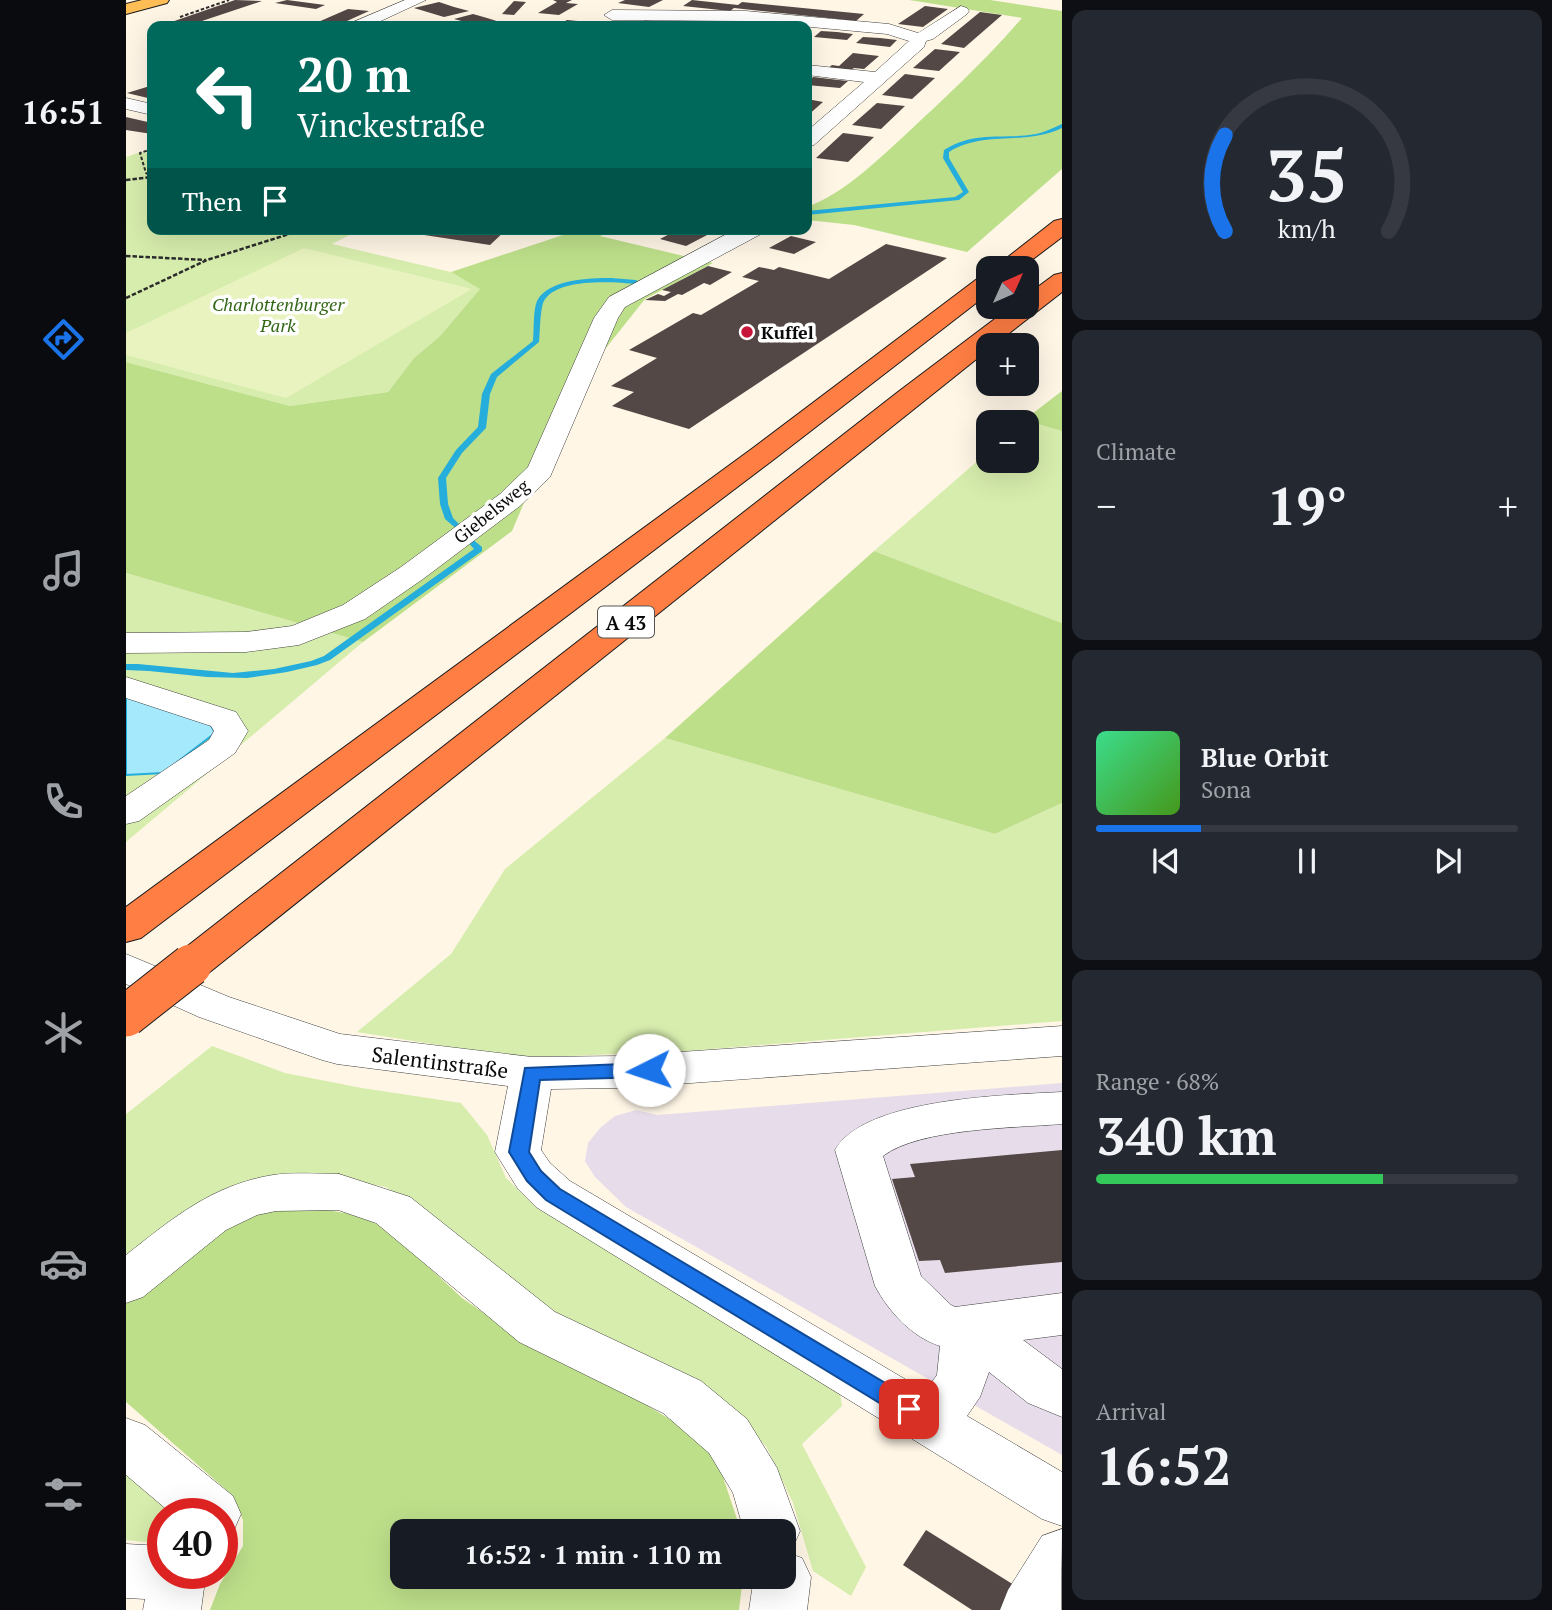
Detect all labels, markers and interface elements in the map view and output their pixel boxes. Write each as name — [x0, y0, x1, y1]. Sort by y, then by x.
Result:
text: 20 m — [297, 41, 411, 106]
icon: left — [182, 49, 273, 140]
text: 16:51 — [21, 91, 105, 133]
text: Vinckestraße — [297, 104, 485, 146]
text: 35 — [1266, 125, 1348, 222]
icon: arrive — [256, 182, 294, 220]
text: Then — [182, 184, 242, 218]
text: km/h — [1278, 212, 1336, 245]
north arrow — [976, 256, 1040, 318]
map controls — [976, 256, 1039, 473]
park label: Charlottenburger Park — [212, 292, 345, 337]
icon: directions — [39, 315, 88, 364]
place label: Kuffel — [761, 320, 814, 344]
marker: Kuffel — [739, 324, 755, 340]
button: + — [976, 333, 1039, 396]
button: − — [976, 410, 1039, 473]
text: Climate — [1096, 436, 1176, 467]
text: 19° — [1267, 471, 1347, 540]
street label: Giebelsweg — [448, 473, 534, 549]
text: − — [1096, 481, 1116, 531]
text: + — [1498, 481, 1518, 531]
icon: music — [39, 546, 88, 595]
road number: A 43 — [598, 607, 654, 638]
text: Blue Orbit — [1201, 740, 1329, 774]
text: Sona — [1201, 774, 1251, 805]
icon: phone — [39, 777, 88, 826]
icon: previous — [1147, 842, 1185, 880]
icon: pause — [1288, 842, 1326, 880]
icon: next — [1429, 842, 1467, 880]
icon: climate — [39, 1008, 88, 1057]
position arrow — [612, 1033, 686, 1107]
street label: Salentinstraße — [370, 1040, 510, 1084]
text: Range · 68% — [1096, 1066, 1219, 1097]
text: 340 km — [1096, 1101, 1277, 1170]
icon: car — [39, 1239, 88, 1288]
pin — [879, 1379, 939, 1439]
icon: arrive — [890, 1390, 928, 1428]
text: Arrival — [1096, 1396, 1167, 1427]
text: 16:52 — [1096, 1431, 1231, 1500]
icon: filters — [39, 1470, 88, 1519]
speed limit sign: 40 — [147, 1498, 238, 1589]
text: 16:52 · 1 min · 110 m — [464, 1537, 722, 1571]

